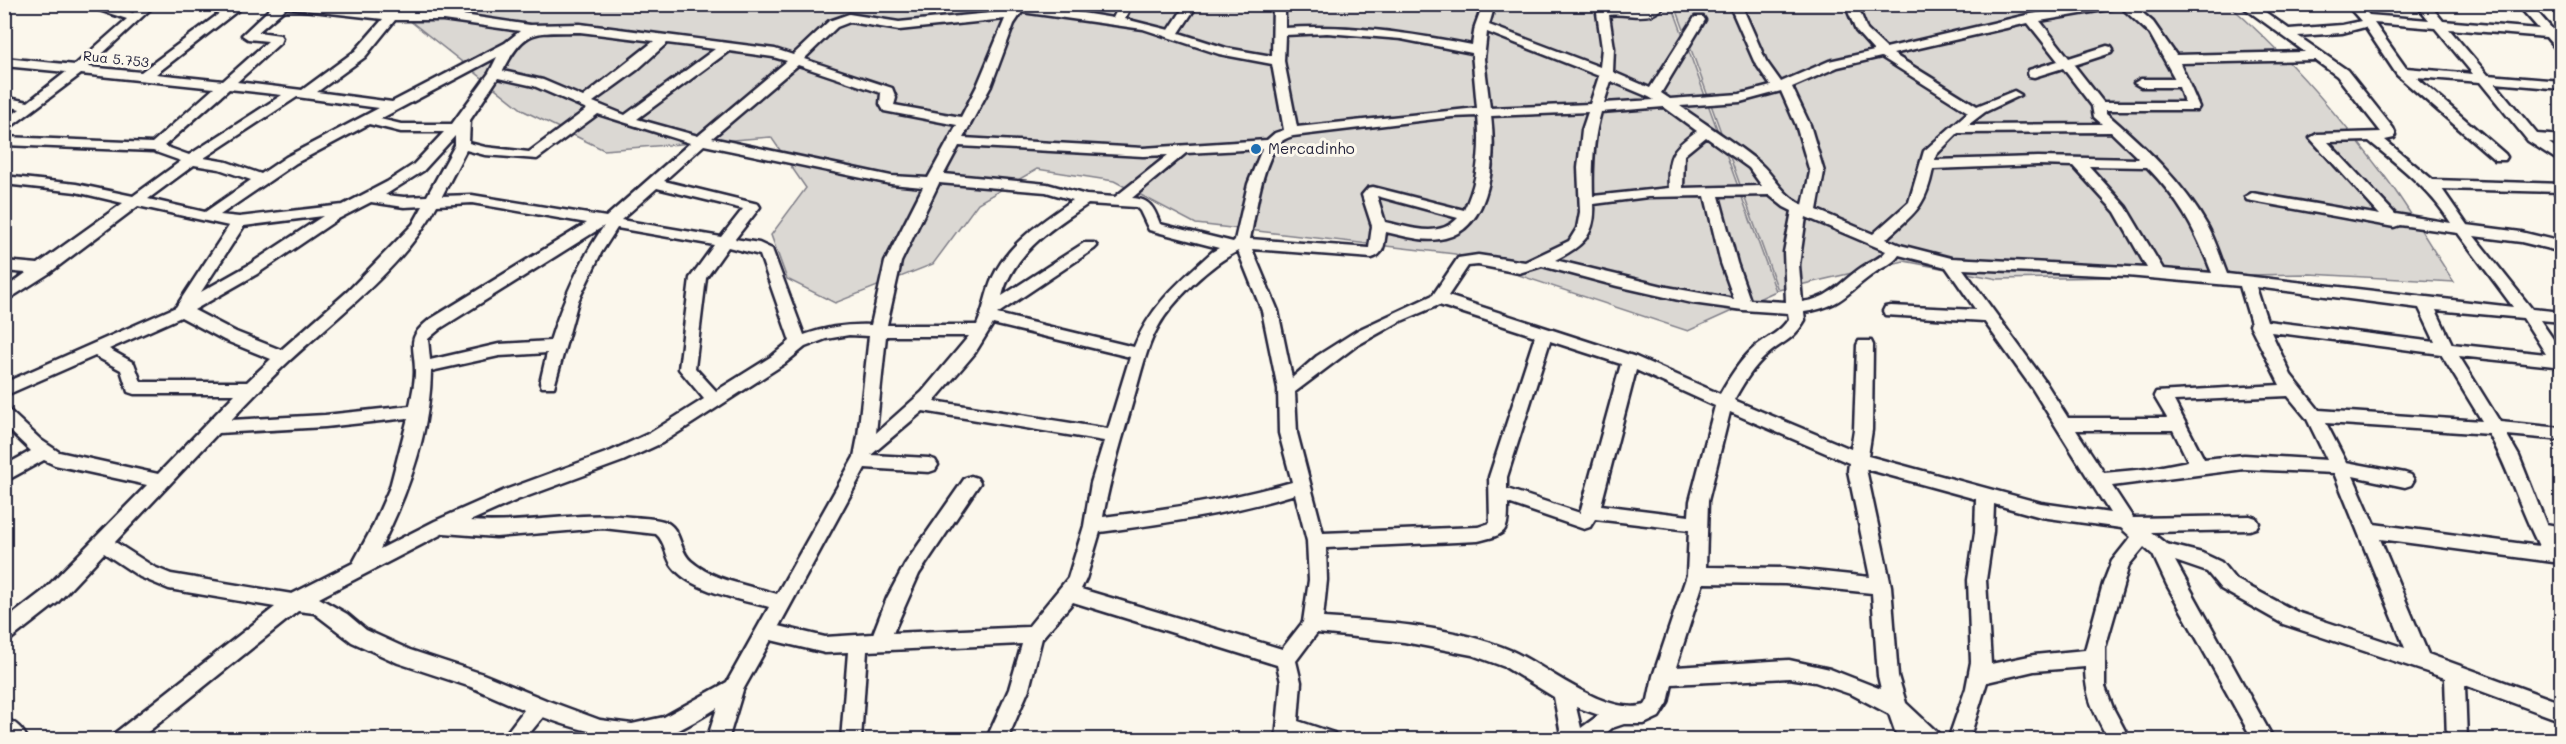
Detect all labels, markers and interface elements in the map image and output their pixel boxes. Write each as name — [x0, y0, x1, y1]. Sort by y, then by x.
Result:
street label: Rua 5.753 — [82, 46, 150, 71]
place label: Mercadinho — [1268, 138, 1355, 158]
marker: Mercadinho — [1249, 142, 1263, 156]

